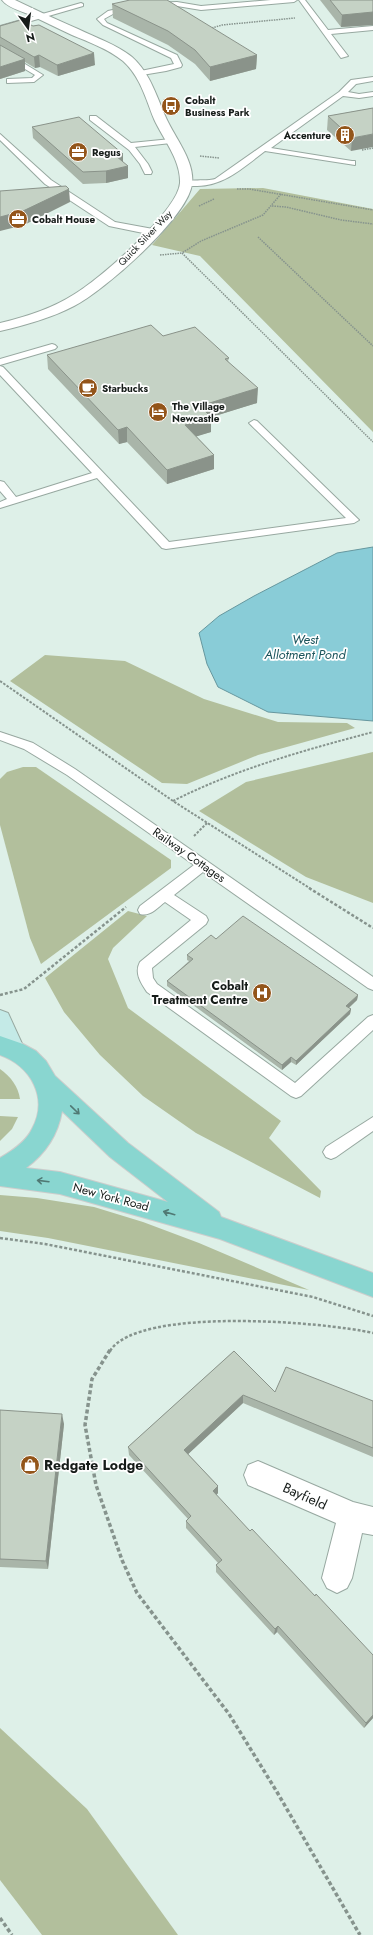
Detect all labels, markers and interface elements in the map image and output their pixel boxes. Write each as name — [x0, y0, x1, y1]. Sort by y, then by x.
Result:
north arrow — [8, 8, 48, 48]
text: N — [24, 29, 37, 47]
place label: Cobalt Business Park — [185, 93, 250, 120]
bus stop icon: Cobalt Business Park — [160, 95, 182, 117]
building icon: Accenture — [334, 124, 356, 146]
place label: Accenture — [283, 128, 331, 143]
office icon: Regus — [67, 141, 89, 163]
place label: Regus — [92, 145, 121, 160]
street label: Quick Silver Way — [115, 206, 176, 269]
office icon: Cobalt House — [7, 208, 29, 230]
place label: Cobalt House — [32, 212, 95, 227]
cafe icon: Starbucks — [77, 377, 99, 399]
place label: Starbucks — [102, 381, 149, 396]
place label: The Village Newcastle — [172, 399, 225, 426]
hotel icon: The Village Newcastle — [147, 401, 169, 423]
water label: West Allotment Pond — [263, 630, 346, 664]
street label: Railway Cottages — [149, 823, 229, 887]
place label: Cobalt Treatment Centre — [152, 977, 248, 1009]
hospital icon: Cobalt Treatment Centre — [251, 982, 273, 1004]
one-way arrow — [70, 1105, 80, 1115]
one-way arrow — [37, 1177, 50, 1185]
street label: New York Road — [71, 1178, 151, 1216]
one-way arrow — [163, 1209, 176, 1216]
shop icon: Redgate Lodge — [19, 1454, 41, 1476]
place label: Redgate Lodge — [44, 1455, 143, 1475]
street label: Bayfield — [280, 1477, 330, 1515]

